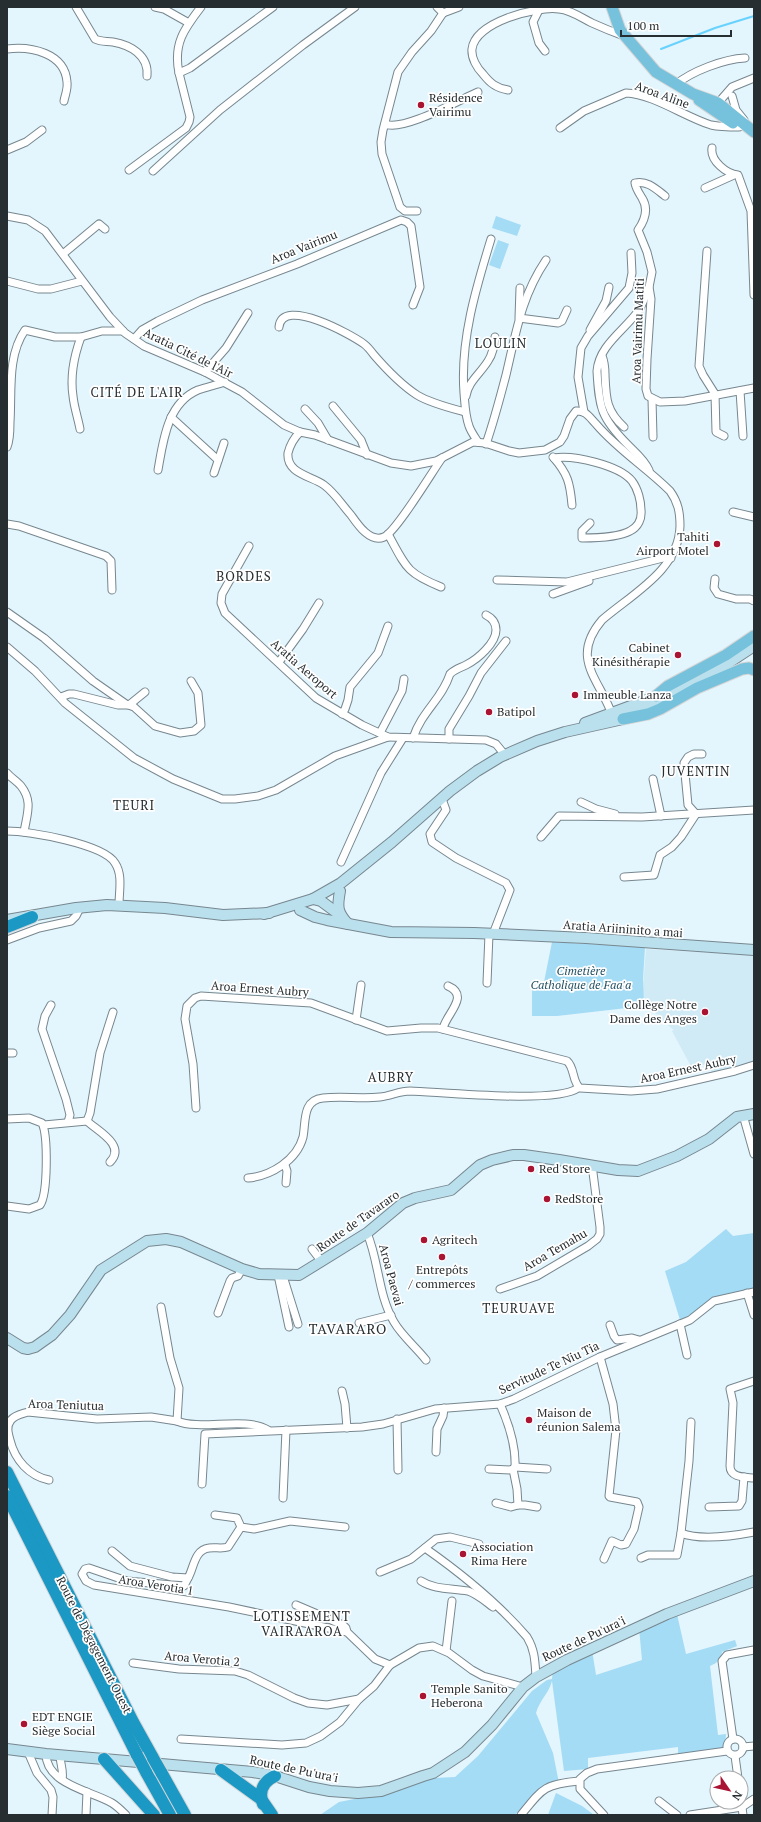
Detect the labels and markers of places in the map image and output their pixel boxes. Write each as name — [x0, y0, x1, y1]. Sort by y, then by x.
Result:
place label: Résidence Vairimu — [429, 90, 483, 119]
marker: Résidence Vairimu — [416, 100, 426, 110]
place label: Tahiti Airport Motel — [636, 529, 709, 558]
marker: Tahiti Airport Motel — [712, 539, 722, 549]
place label: Cabinet Kinésithérapie — [592, 640, 671, 669]
marker: Cabinet Kinésithérapie — [673, 650, 683, 660]
place label: Immeuble Lanza — [583, 687, 672, 702]
marker: Immeuble Lanza — [570, 690, 580, 700]
place label: Batipol — [497, 704, 536, 719]
marker: Batipol — [484, 707, 494, 717]
place label: Collège Notre Dame des Anges — [610, 997, 697, 1026]
marker: Collège Notre Dame des Anges — [700, 1007, 710, 1017]
place label: Red Store — [539, 1161, 590, 1176]
marker: Red Store — [526, 1164, 536, 1174]
place label: RedStore — [555, 1191, 603, 1206]
marker: RedStore — [542, 1194, 552, 1204]
place label: Agritech — [432, 1232, 477, 1247]
marker: Agritech — [419, 1235, 429, 1245]
marker: Entrepôts / commerces — [437, 1252, 447, 1262]
place label: Entrepôts / commerces — [407, 1262, 476, 1291]
place label: Maison de réunion Salema — [537, 1405, 621, 1434]
marker: Maison de réunion Salema — [524, 1415, 534, 1425]
place label: Association Rima Here — [471, 1539, 533, 1568]
marker: Association Rima Here — [458, 1549, 468, 1559]
place label: Temple Sanito Heberona — [431, 1681, 508, 1710]
marker: Temple Sanito Heberona — [418, 1691, 428, 1701]
place label: EDT ENGIE Siège Social — [32, 1709, 96, 1738]
marker: EDT ENGIE Siège Social — [19, 1719, 29, 1729]

